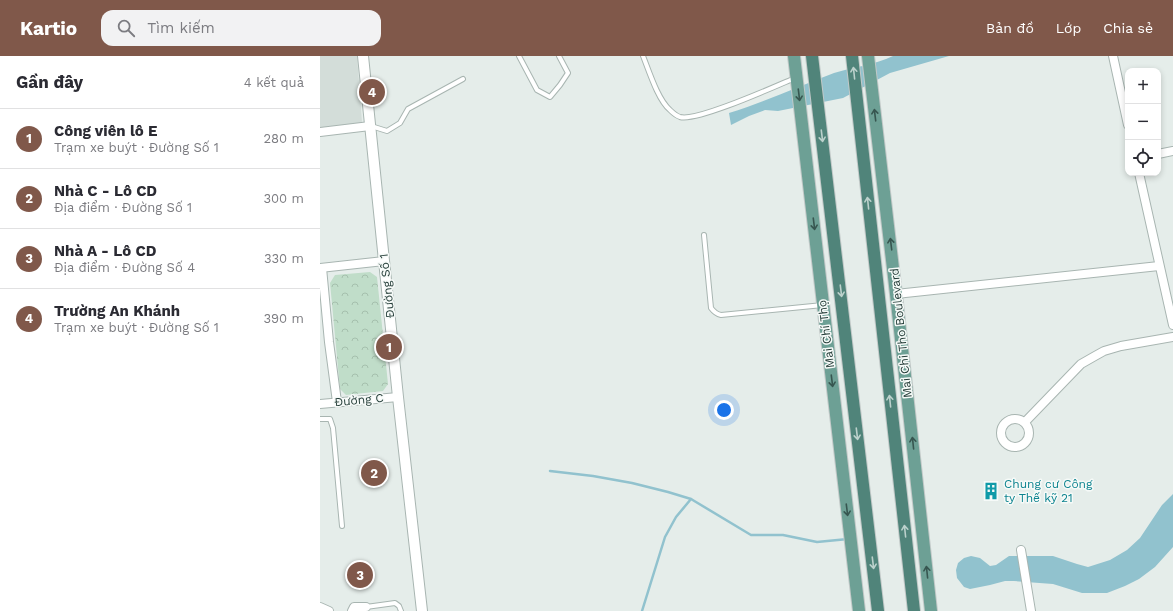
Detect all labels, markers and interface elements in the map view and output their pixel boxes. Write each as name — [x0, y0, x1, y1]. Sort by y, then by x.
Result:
search box — [101, 10, 381, 46]
text: Kartio — [20, 17, 77, 40]
icon: search — [115, 17, 137, 39]
text: Tìm kiếm — [147, 19, 215, 37]
text: Bản đồ — [986, 20, 1034, 36]
text: Lớp — [1056, 20, 1081, 36]
text: Chia sẻ — [1103, 20, 1153, 36]
one-way arrow — [850, 67, 857, 80]
map controls — [1125, 68, 1161, 176]
button: + — [1125, 68, 1161, 104]
text: Gần đây — [16, 72, 83, 92]
text: 4 kết quả — [244, 75, 304, 90]
pin: 4 — [359, 77, 385, 107]
one-way arrow — [795, 88, 802, 101]
button: − — [1125, 104, 1161, 140]
one-way arrow — [872, 109, 879, 122]
text: Công viên lô E — [54, 122, 158, 140]
one-way arrow — [818, 129, 826, 142]
text: 1 — [26, 131, 32, 146]
text: 280 m — [264, 131, 304, 146]
text: Trạm xe buýt · Đường Số 1 — [54, 140, 219, 155]
button: locate — [1125, 140, 1161, 176]
text: Nhà C - Lô CD — [54, 182, 157, 200]
text: 2 — [25, 191, 33, 206]
text: 300 m — [263, 191, 304, 206]
one-way arrow — [864, 197, 872, 210]
text: Địa điểm · Đường Số 1 — [54, 200, 192, 215]
one-way arrow — [810, 217, 817, 230]
one-way arrow — [887, 238, 894, 251]
text: Nhà A - Lô CD — [54, 242, 156, 260]
text: 3 — [25, 251, 33, 266]
text: 330 m — [264, 251, 304, 266]
street label: Đường Số 1 — [377, 253, 397, 319]
text: Địa điểm · Đường Số 4 — [54, 260, 195, 275]
street label: Mai Chi Tho Boulevard — [887, 267, 915, 399]
one-way arrow — [837, 284, 844, 297]
street label: Mai Chí Thọ — [815, 299, 837, 369]
text: Trường An Khánh — [54, 302, 180, 320]
text: 4 — [25, 311, 33, 326]
text: 390 m — [263, 311, 304, 326]
text: Trạm xe buýt · Đường Số 1 — [54, 320, 219, 335]
pin: 1 — [376, 332, 402, 362]
one-way arrow — [828, 374, 836, 387]
street label: Đường C — [334, 391, 384, 409]
one-way arrow — [887, 395, 894, 408]
your location — [714, 400, 734, 420]
one-way arrow — [854, 427, 861, 440]
one-way arrow — [909, 437, 917, 450]
pin: 2 — [361, 458, 387, 488]
place label: Chung cư Công ty Thế kỹ 21 — [1004, 477, 1093, 505]
building icon: Chung cư Công ty Thế kỹ 21 — [981, 481, 1001, 501]
one-way arrow — [843, 503, 851, 516]
one-way arrow — [901, 524, 909, 537]
one-way arrow — [869, 556, 876, 569]
pin: 3 — [347, 560, 373, 590]
one-way arrow — [923, 566, 931, 579]

